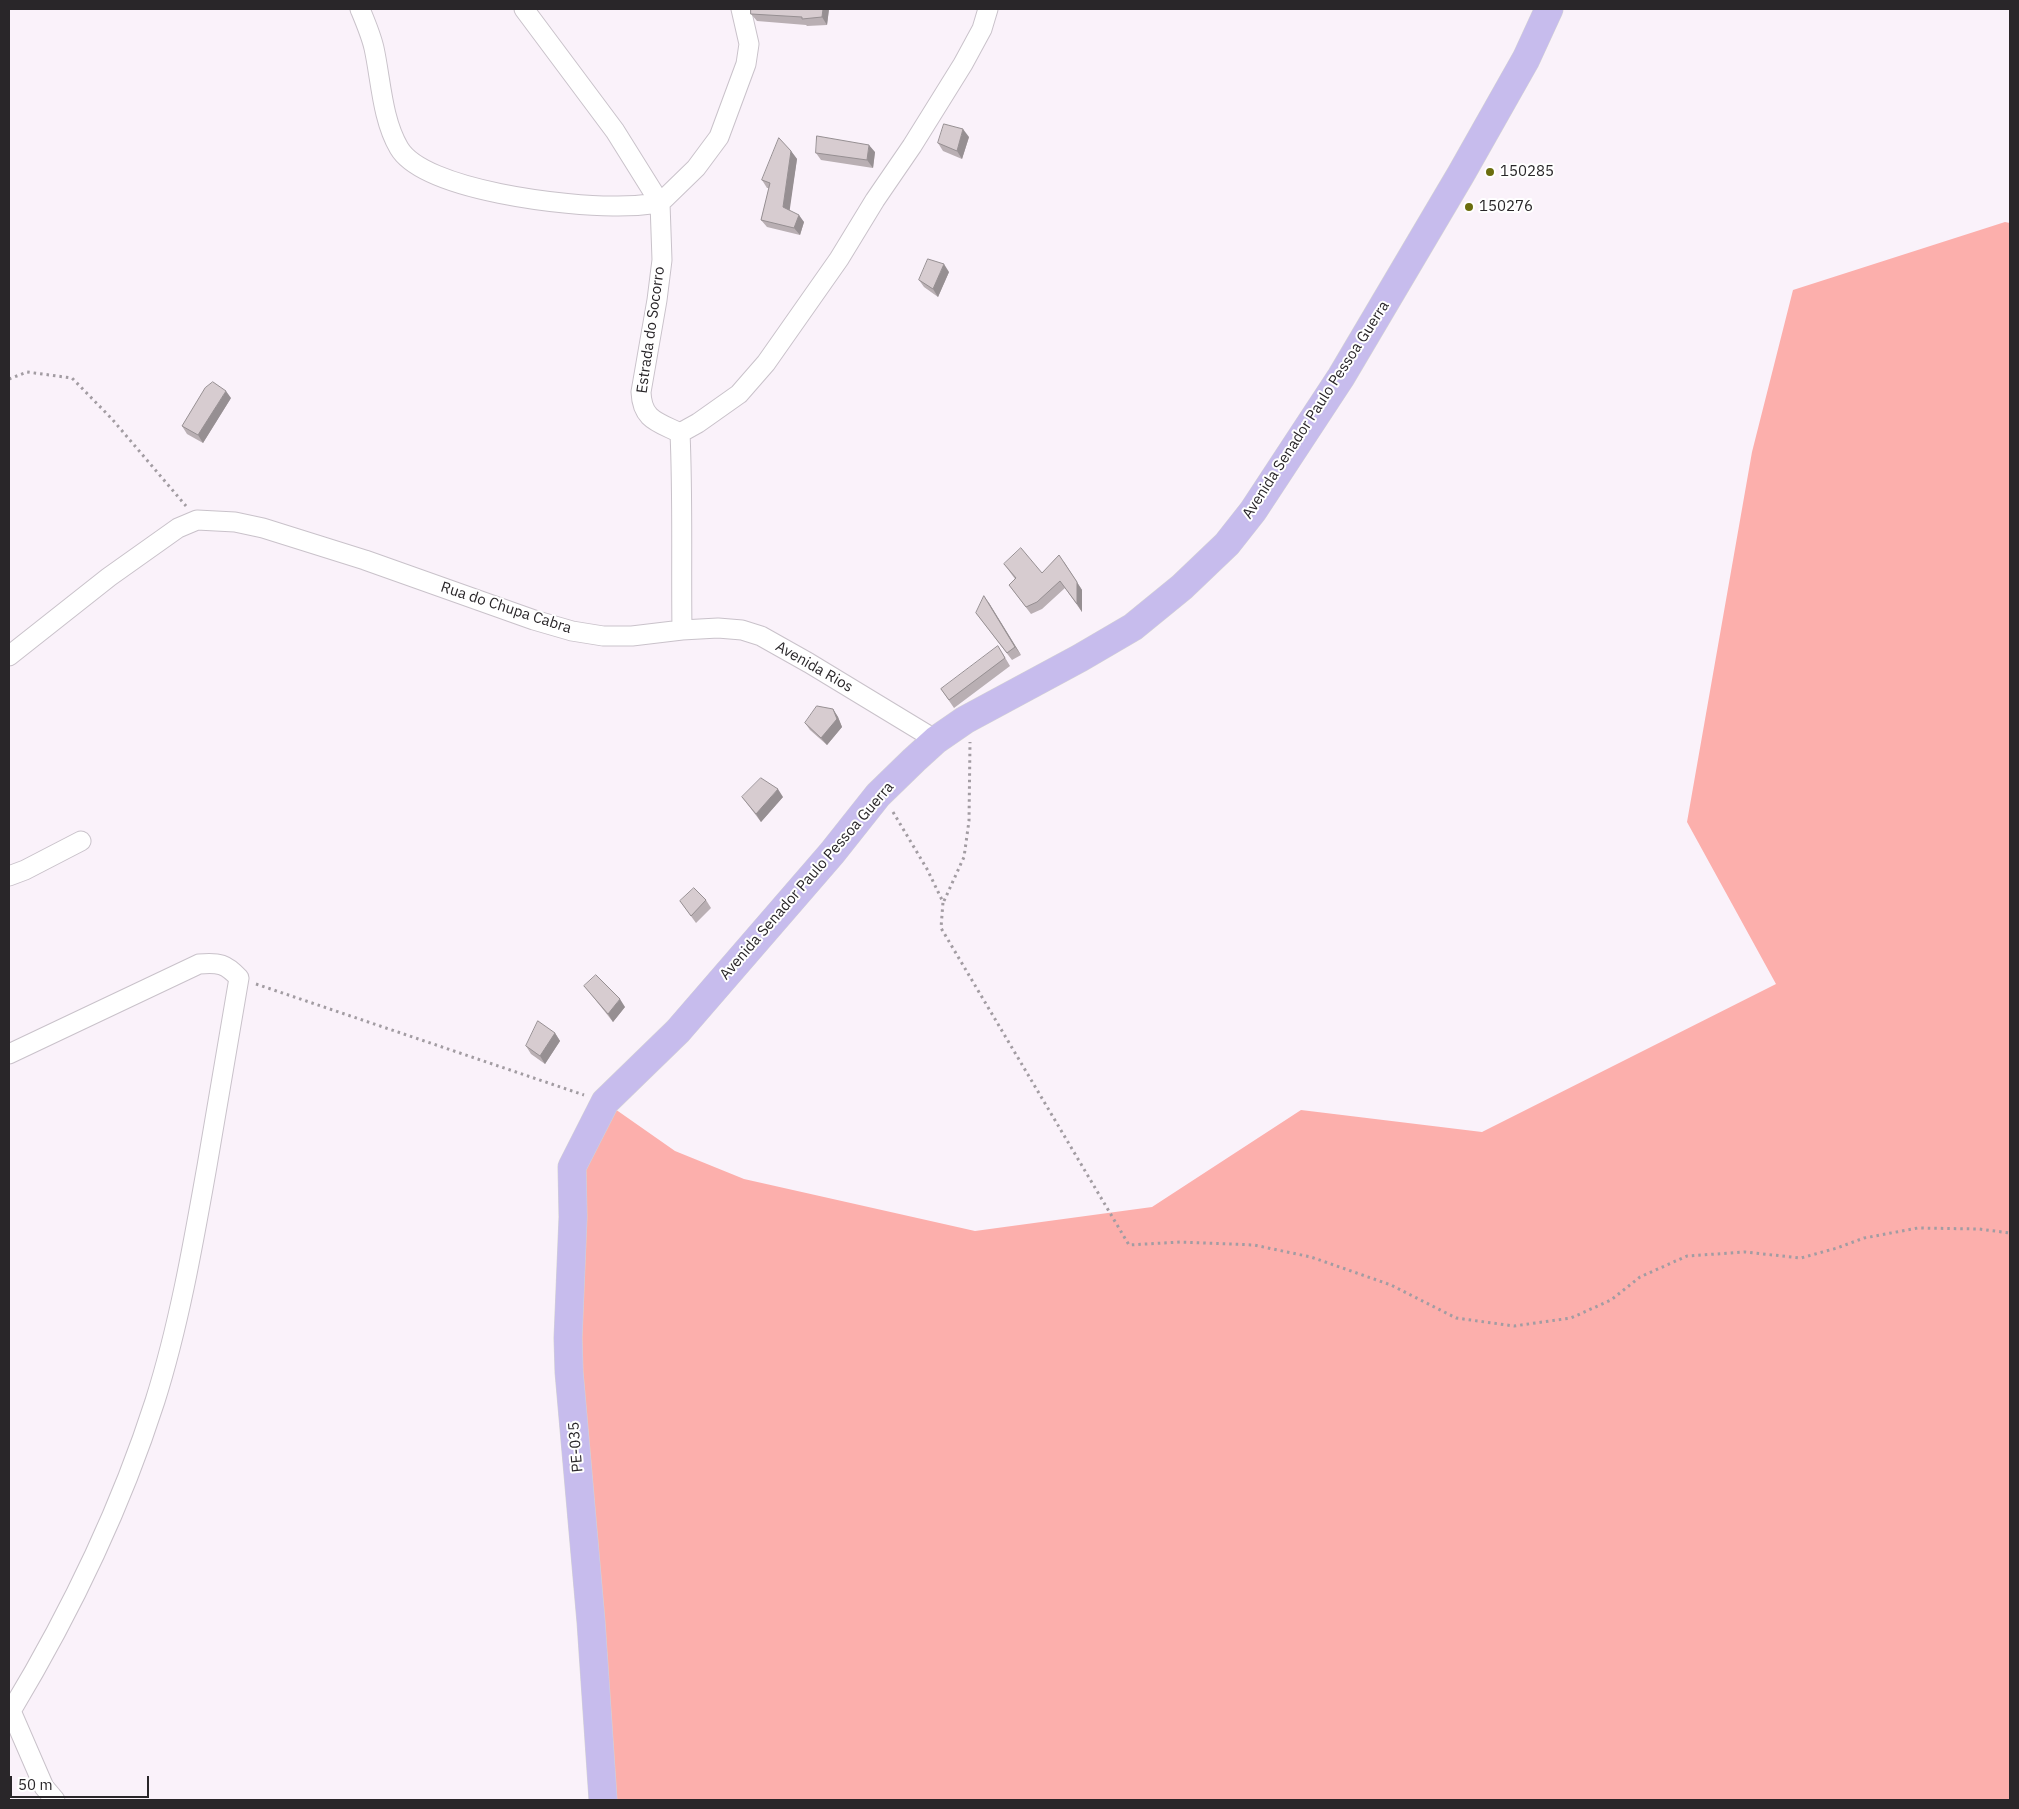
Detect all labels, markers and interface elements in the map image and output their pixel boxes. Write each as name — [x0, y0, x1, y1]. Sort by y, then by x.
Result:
place label: 150285 — [1500, 163, 1554, 181]
marker: 150285 — [1484, 166, 1496, 178]
place label: 150276 — [1479, 198, 1533, 216]
marker: 150276 — [1463, 201, 1475, 213]
street label: Estrada do Socorro — [633, 265, 669, 395]
street label: Avenida Senador Paulo Pessoa Guerra — [1239, 298, 1393, 522]
street label: Rua do Chupa Cabra — [438, 578, 574, 638]
street label: Avenida Rios — [772, 638, 856, 696]
street label: Avenida Senador Paulo Pessoa Guerra — [716, 778, 898, 984]
street label: PE-035 — [565, 1421, 587, 1473]
scale bar — [12, 1766, 151, 1798]
text: 50 m — [18, 1775, 53, 1794]

